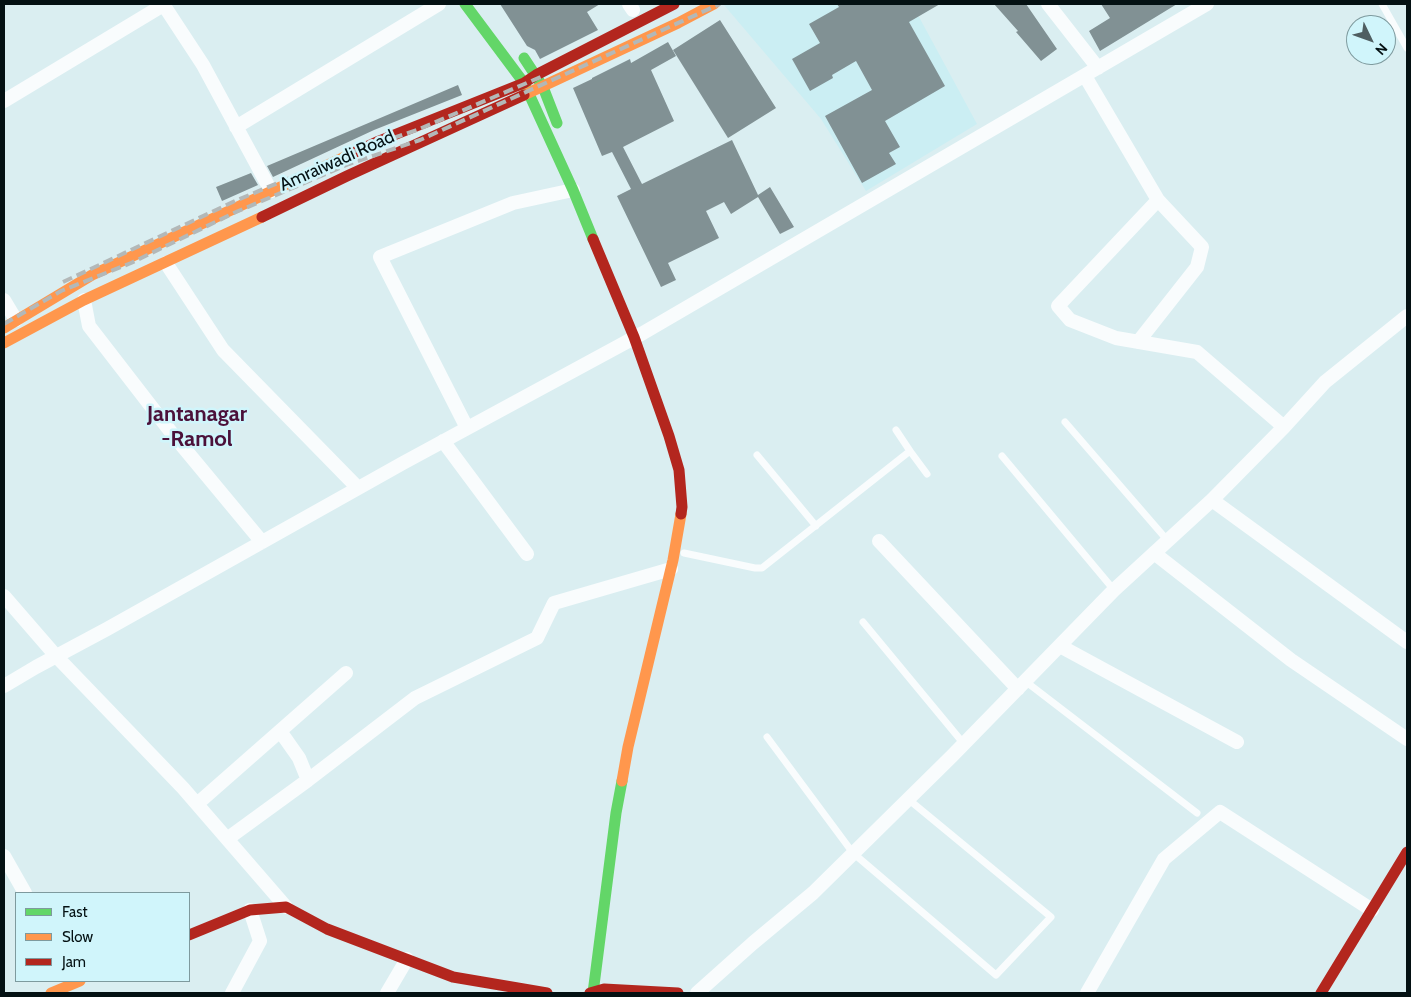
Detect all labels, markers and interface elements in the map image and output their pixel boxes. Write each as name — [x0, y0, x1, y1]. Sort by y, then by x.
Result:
north arrow — [1346, 15, 1396, 65]
text: N — [1371, 40, 1391, 59]
street label: Amraiwadi Road — [276, 126, 398, 196]
district label: Jantanagar -Ramol — [147, 402, 247, 454]
legend — [15, 892, 190, 982]
text: Fast — [62, 903, 87, 921]
text: Slow — [62, 928, 93, 946]
text: Jam — [62, 953, 86, 971]

